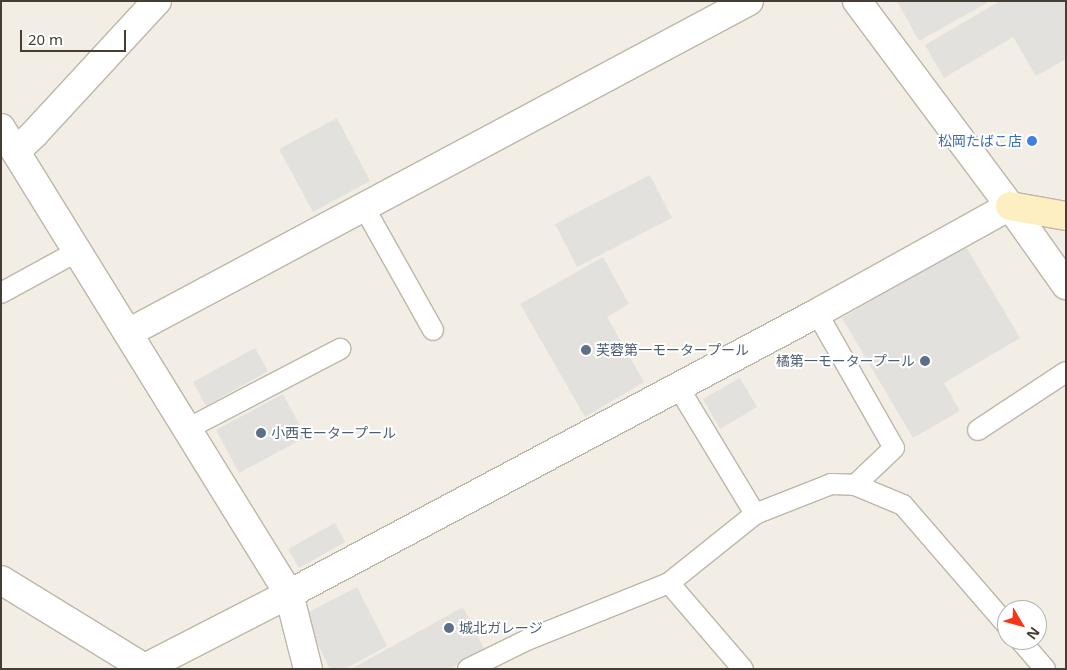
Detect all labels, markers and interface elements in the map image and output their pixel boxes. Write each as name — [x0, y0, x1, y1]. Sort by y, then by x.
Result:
scale bar — [22, 20, 129, 52]
text: 20 m — [28, 29, 63, 49]
place label: 松岡たばこ店 — [938, 133, 1022, 149]
marker: 松岡たばこ店 — [1026, 135, 1038, 147]
place label: 芙蓉第一モータープール — [596, 342, 750, 358]
marker: 芙蓉第一モータープール — [580, 344, 592, 356]
place label: 橘第一モータープール — [775, 353, 915, 369]
marker: 橘第一モータープール — [919, 355, 931, 367]
place label: 小西モータープール — [271, 425, 397, 441]
marker: 小西モータープール — [255, 427, 267, 439]
north arrow — [997, 600, 1047, 650]
place label: 城北ガレージ — [459, 620, 543, 636]
marker: 城北ガレージ — [443, 622, 455, 634]
text: N — [1023, 623, 1045, 644]

